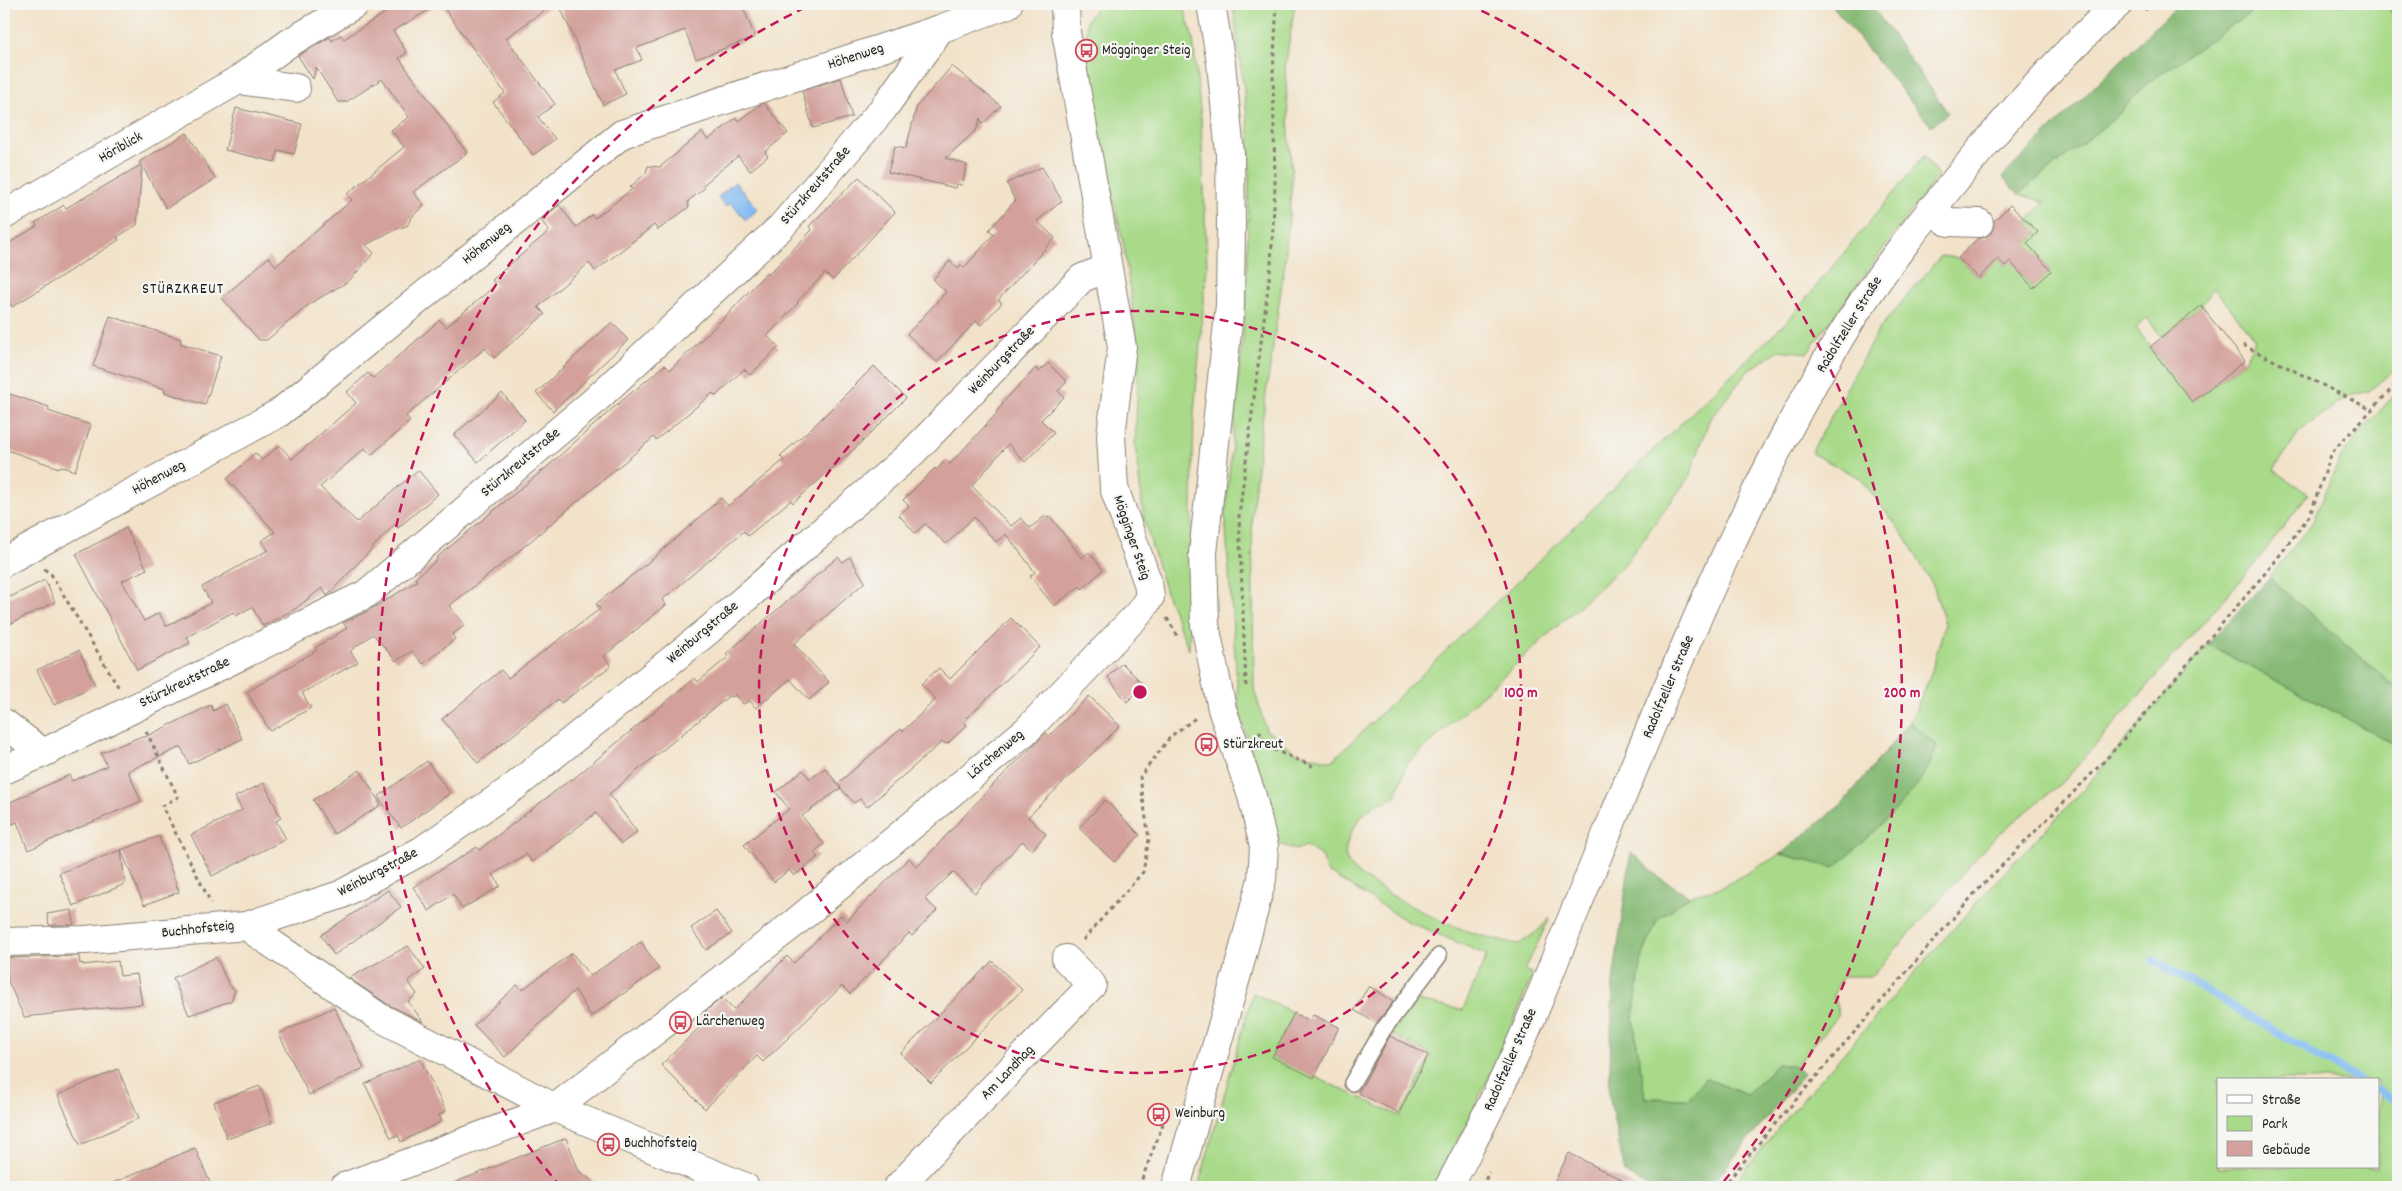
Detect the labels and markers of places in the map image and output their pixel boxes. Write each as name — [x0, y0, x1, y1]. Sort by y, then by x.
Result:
bus stop icon: Mögginger Steig — [1074, 39, 1098, 63]
place label: Mögginger Steig — [1102, 40, 1191, 62]
centre of rings — [1131, 683, 1149, 701]
bus stop icon: Stürzkreut — [1195, 733, 1219, 757]
place label: Stürzkreut — [1223, 734, 1284, 756]
bus stop icon: Lärchenweg — [668, 1010, 692, 1034]
place label: Lärchenweg — [696, 1011, 764, 1033]
bus stop icon: Weinburg — [1147, 1102, 1171, 1126]
place label: Weinburg — [1175, 1103, 1225, 1125]
bus stop icon: Buchhofsteig — [596, 1132, 620, 1156]
place label: Buchhofsteig — [624, 1133, 697, 1155]

